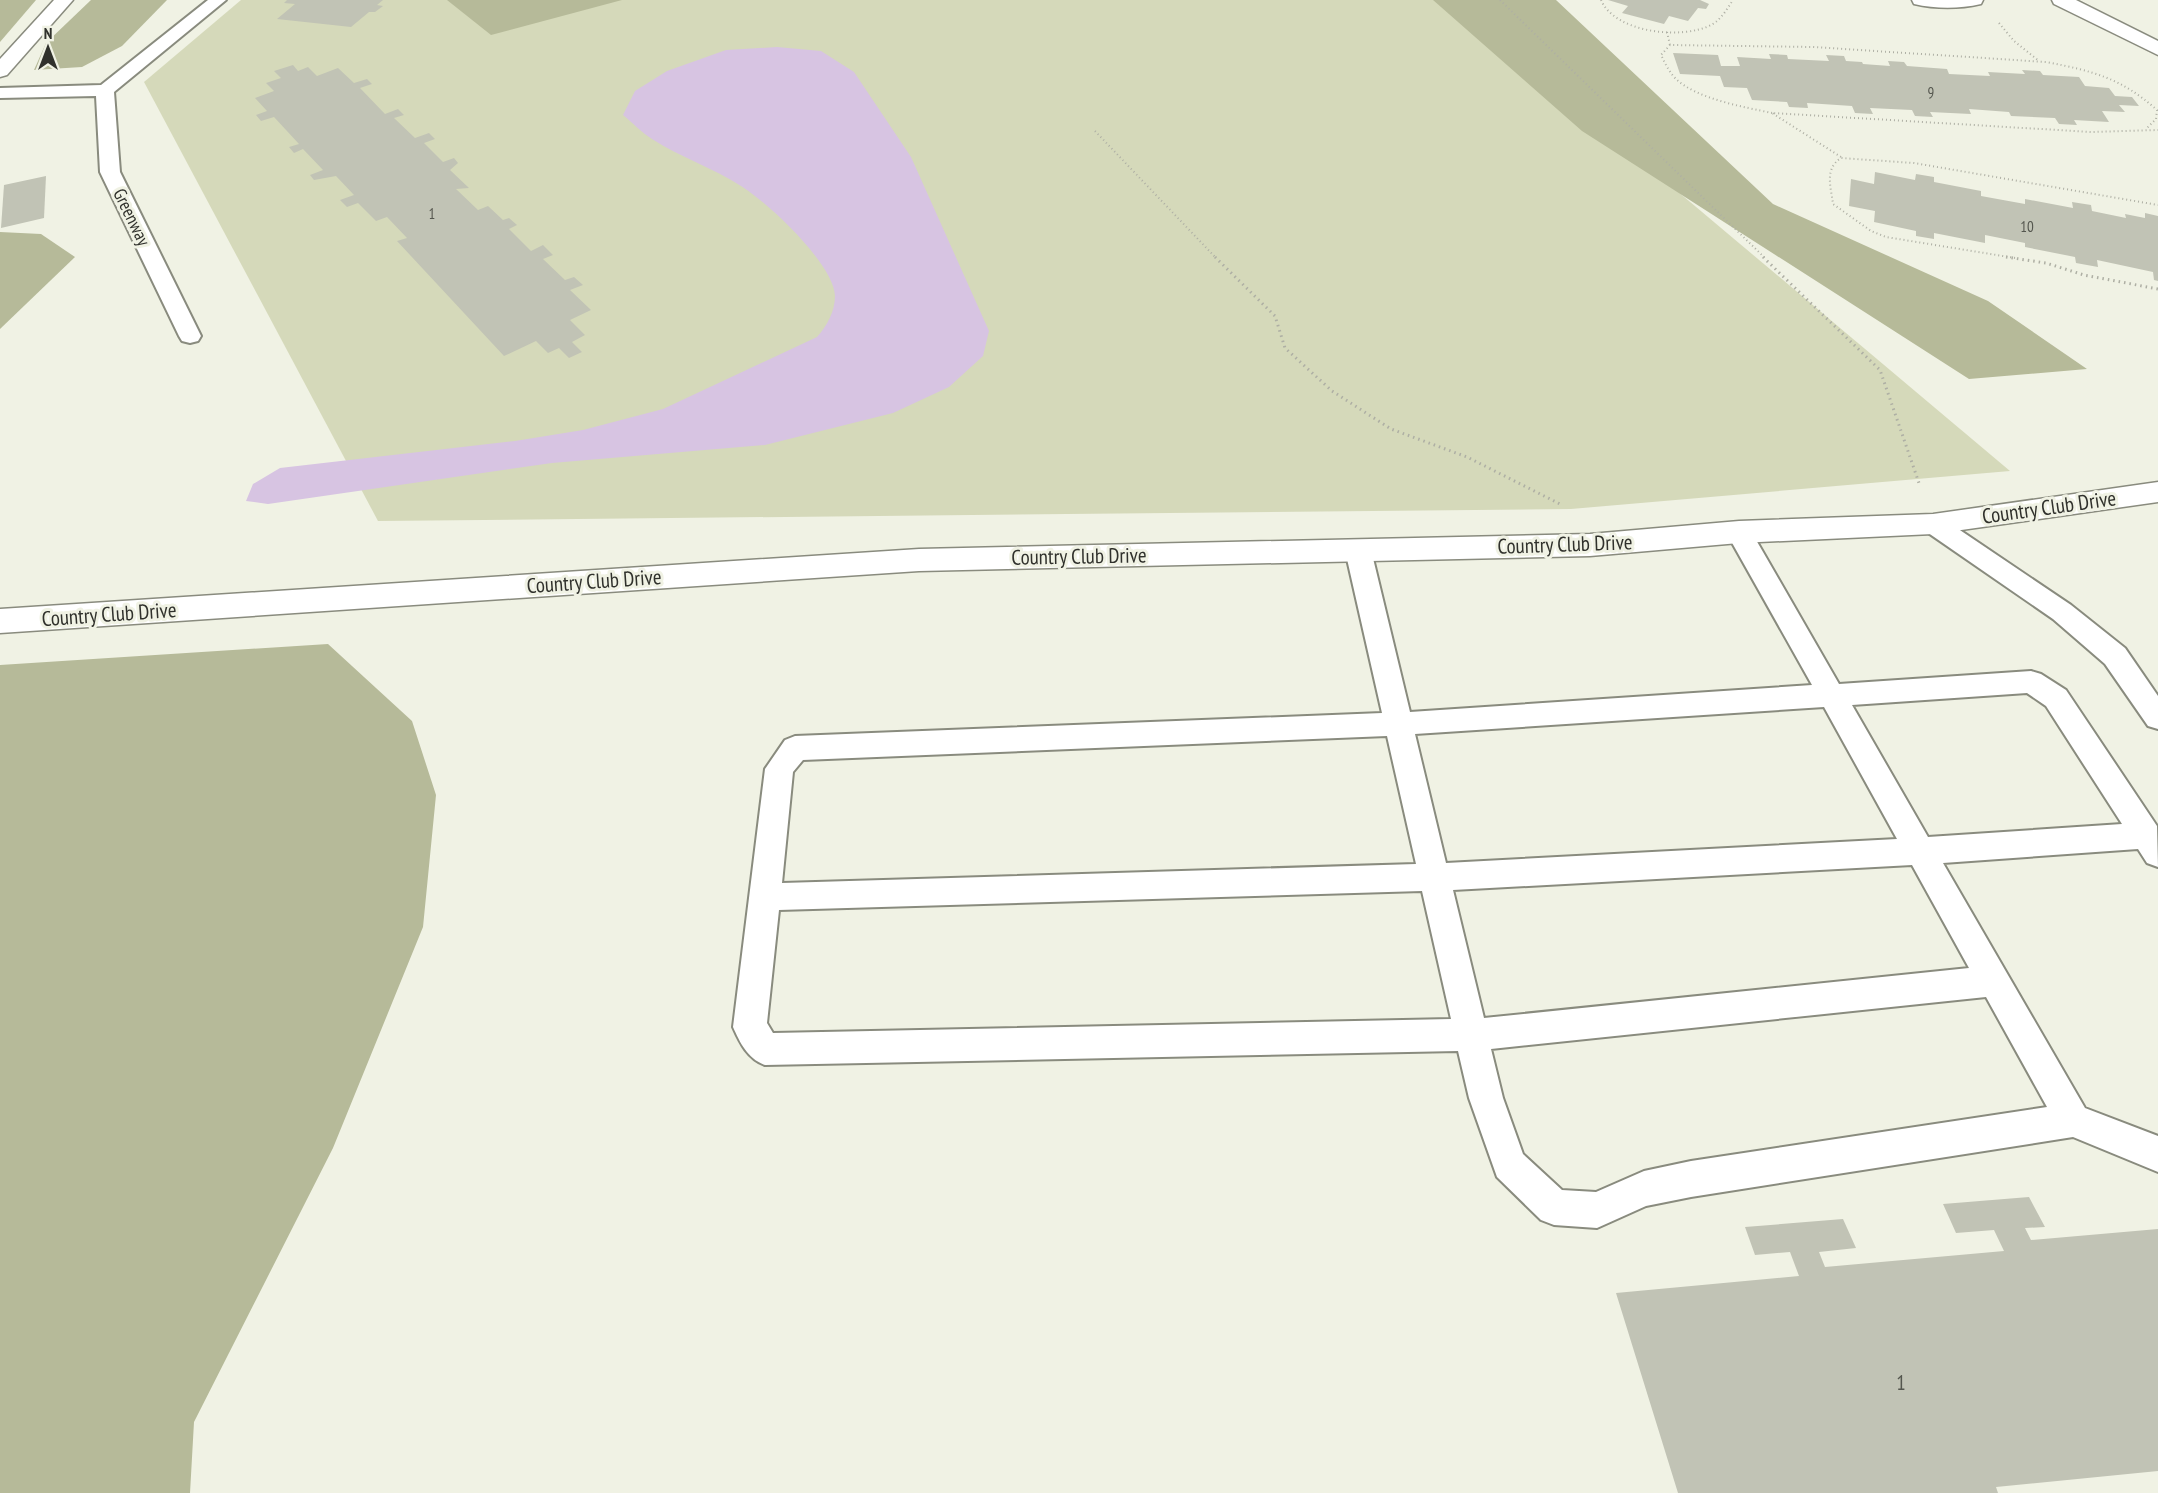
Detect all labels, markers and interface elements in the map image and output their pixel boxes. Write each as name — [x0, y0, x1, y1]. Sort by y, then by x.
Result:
north arrow — [18, 18, 78, 78]
text: N — [44, 23, 52, 43]
house number: 9 — [1928, 83, 1934, 102]
street label: Greenway — [108, 185, 156, 250]
house number: 1 — [429, 204, 435, 223]
house number: 10 — [2020, 217, 2034, 236]
street label: Country Club Drive — [1980, 484, 2118, 530]
street label: Country Club Drive — [1497, 528, 1633, 560]
street label: Country Club Drive — [1011, 541, 1147, 571]
street label: Country Club Drive — [526, 563, 662, 599]
street label: Country Club Drive — [41, 596, 177, 632]
house number: 1 — [1896, 1369, 1906, 1396]

